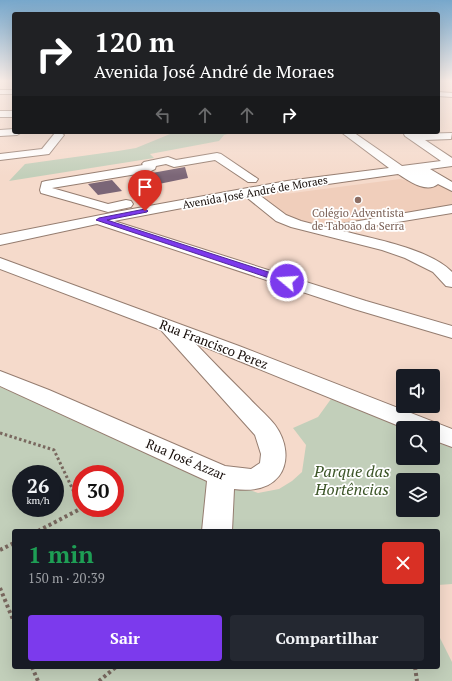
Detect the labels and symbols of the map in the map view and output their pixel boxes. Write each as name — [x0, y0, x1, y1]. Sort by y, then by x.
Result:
pin — [128, 170, 162, 211]
street label: Avenida José André de Moraes — [181, 172, 329, 212]
marker: Colégio Adventista de Taboão da Serra — [353, 195, 363, 205]
place label: Colégio Adventista de Taboão da Serra — [312, 206, 405, 233]
position arrow — [266, 260, 308, 302]
street label: Rua Francisco Perez — [157, 315, 271, 373]
street label: Rua José Azzar — [143, 434, 229, 484]
park label: Parque das Hortências — [313, 460, 390, 500]
speed limit sign: 30 — [72, 465, 124, 517]

